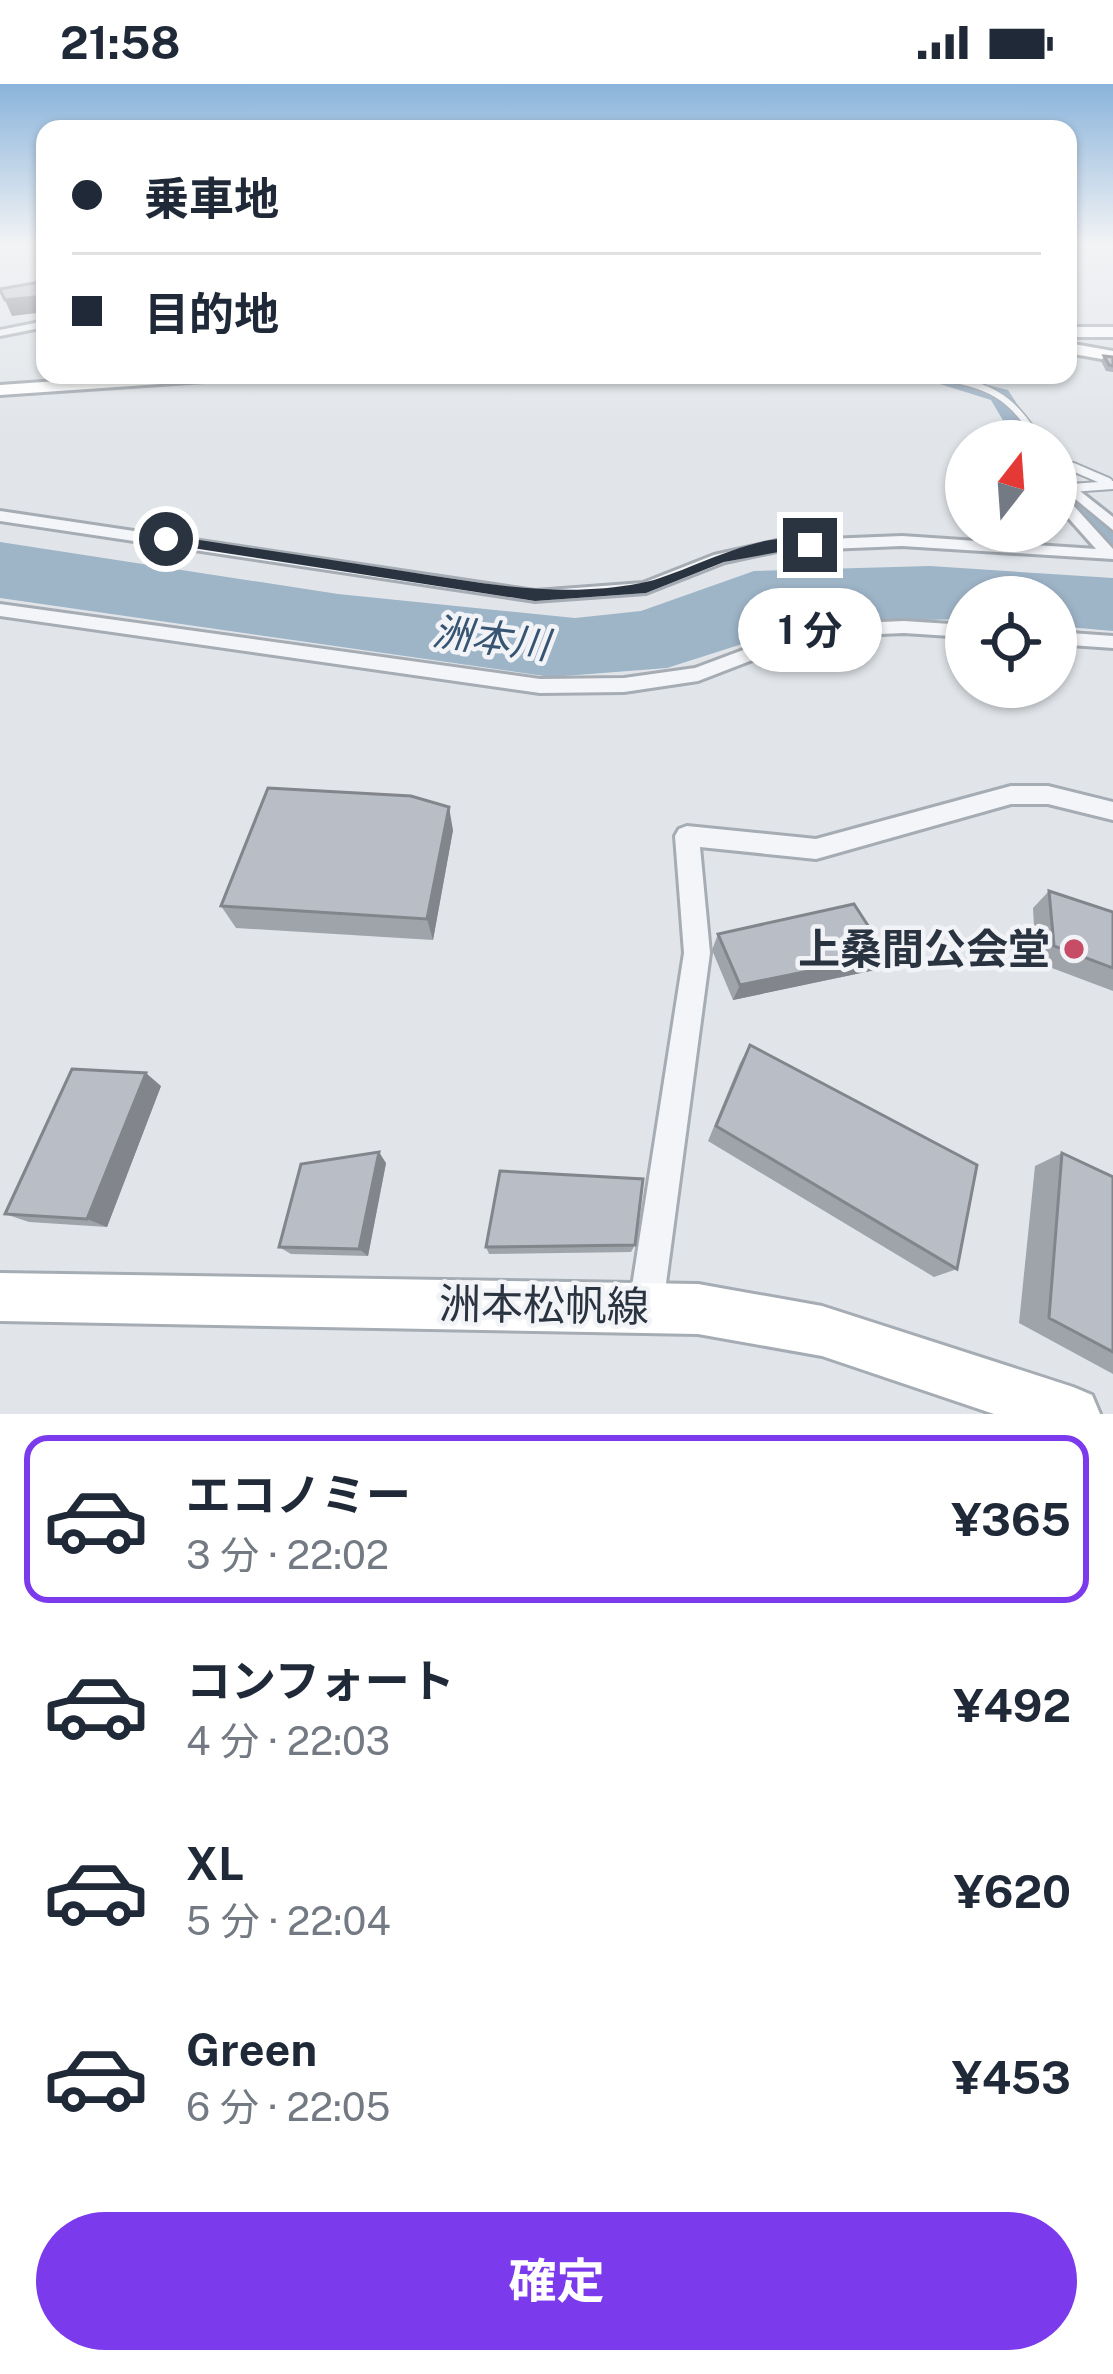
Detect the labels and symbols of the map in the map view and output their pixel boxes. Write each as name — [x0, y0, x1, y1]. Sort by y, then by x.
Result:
north arrow — [945, 420, 1077, 552]
route start — [139, 512, 193, 566]
route end — [783, 518, 837, 572]
callout: 1 分 — [738, 587, 882, 671]
water label: 洲本川 — [430, 608, 556, 668]
place label: 上桑間公会堂 — [798, 924, 1050, 973]
marker: 上桑間公会堂 — [1061, 936, 1087, 962]
street label: 洲本松帆線 — [439, 1278, 649, 1331]

